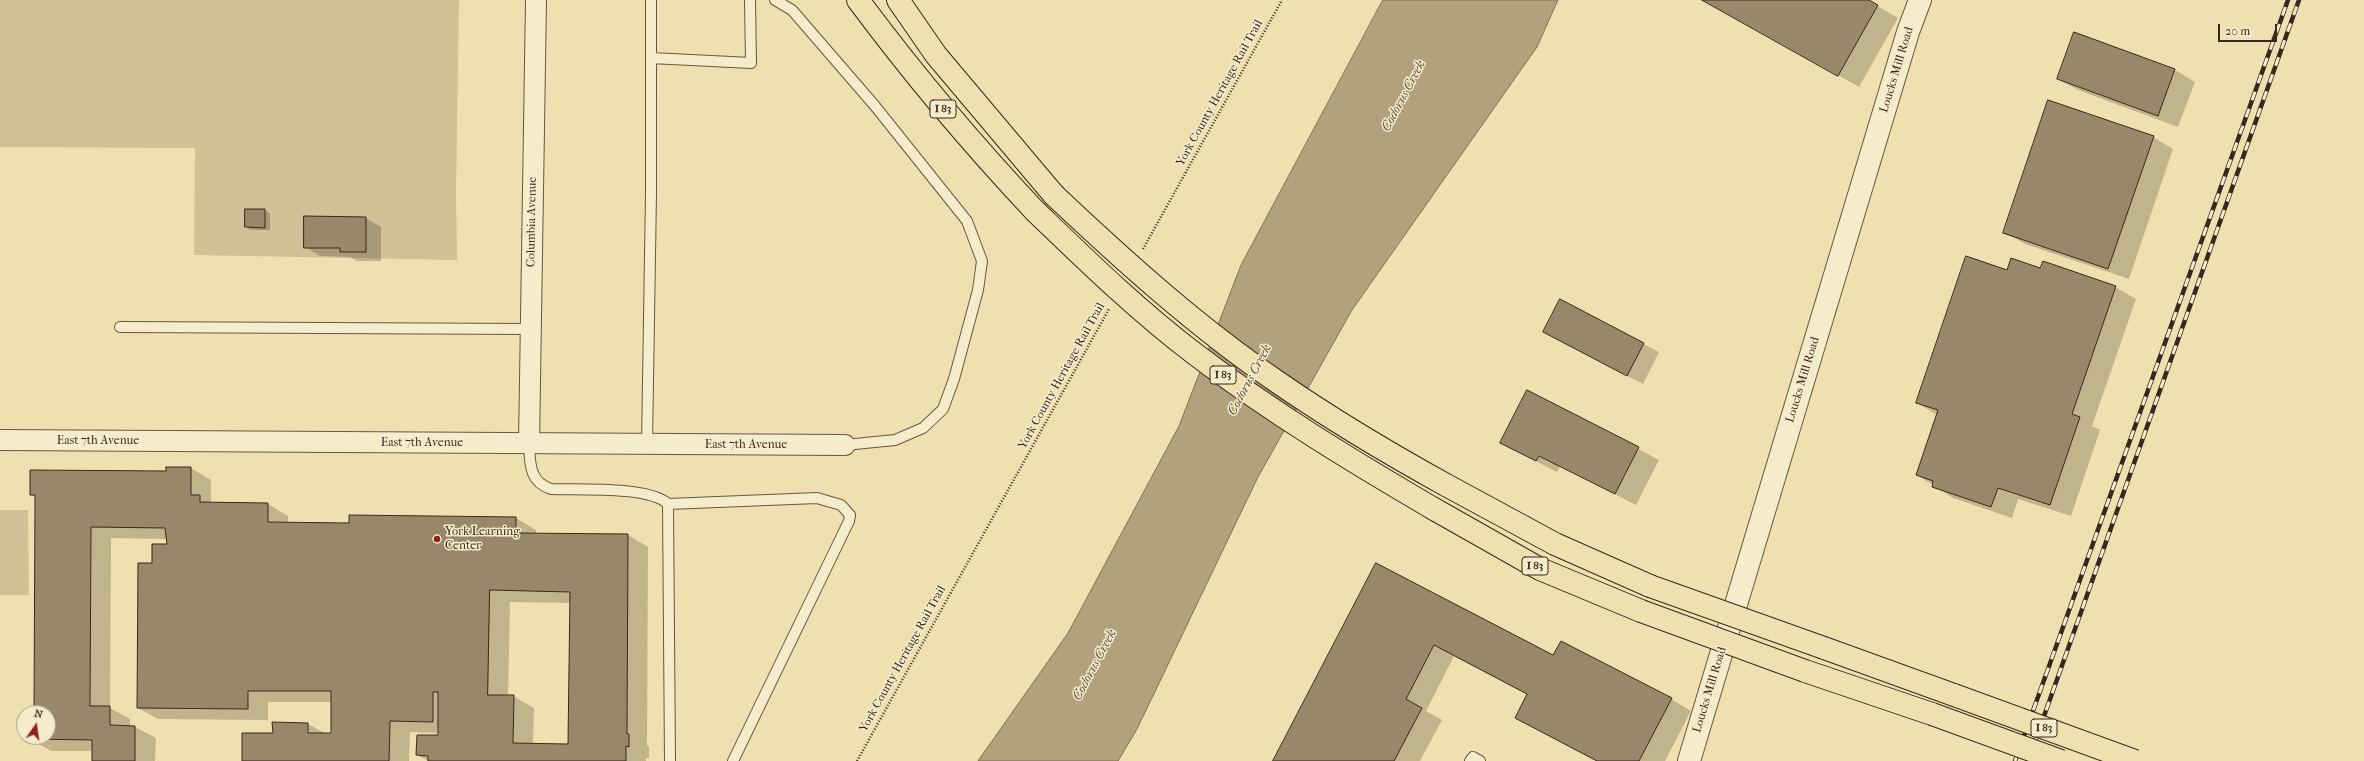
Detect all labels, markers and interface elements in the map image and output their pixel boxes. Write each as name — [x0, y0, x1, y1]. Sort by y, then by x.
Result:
scale bar — [2220, 16, 2279, 42]
street label: York County Heritage Rail Trail — [1174, 17, 1266, 169]
text: 20 m — [2225, 24, 2250, 38]
street label: Loucks Mill Road — [1877, 25, 1917, 115]
water label: Codorus Creek — [1379, 58, 1429, 134]
road number: I 83 — [930, 100, 956, 118]
street label: Columbia Avenue — [524, 177, 540, 267]
street label: York County Heritage Rail Trail — [1016, 300, 1108, 452]
street label: Loucks Mill Road — [1783, 335, 1823, 425]
water label: Codorus Creek — [1225, 342, 1275, 418]
road number: I 83 — [1210, 366, 1236, 384]
street label: East 7th Avenue — [57, 434, 139, 448]
street label: East 7th Avenue — [381, 436, 463, 450]
street label: East 7th Avenue — [705, 438, 787, 452]
place label: York Learning Center — [445, 525, 520, 553]
marker: York Learning Center — [432, 534, 442, 544]
road number: I 83 — [1522, 557, 1548, 575]
street label: York County Heritage Rail Trail — [857, 583, 949, 735]
water label: Codorus Creek — [1070, 627, 1120, 703]
street label: Loucks Mill Road — [1690, 645, 1730, 735]
north arrow — [16, 705, 56, 745]
text: N — [33, 707, 44, 721]
road number: I 83 — [2031, 719, 2057, 737]

